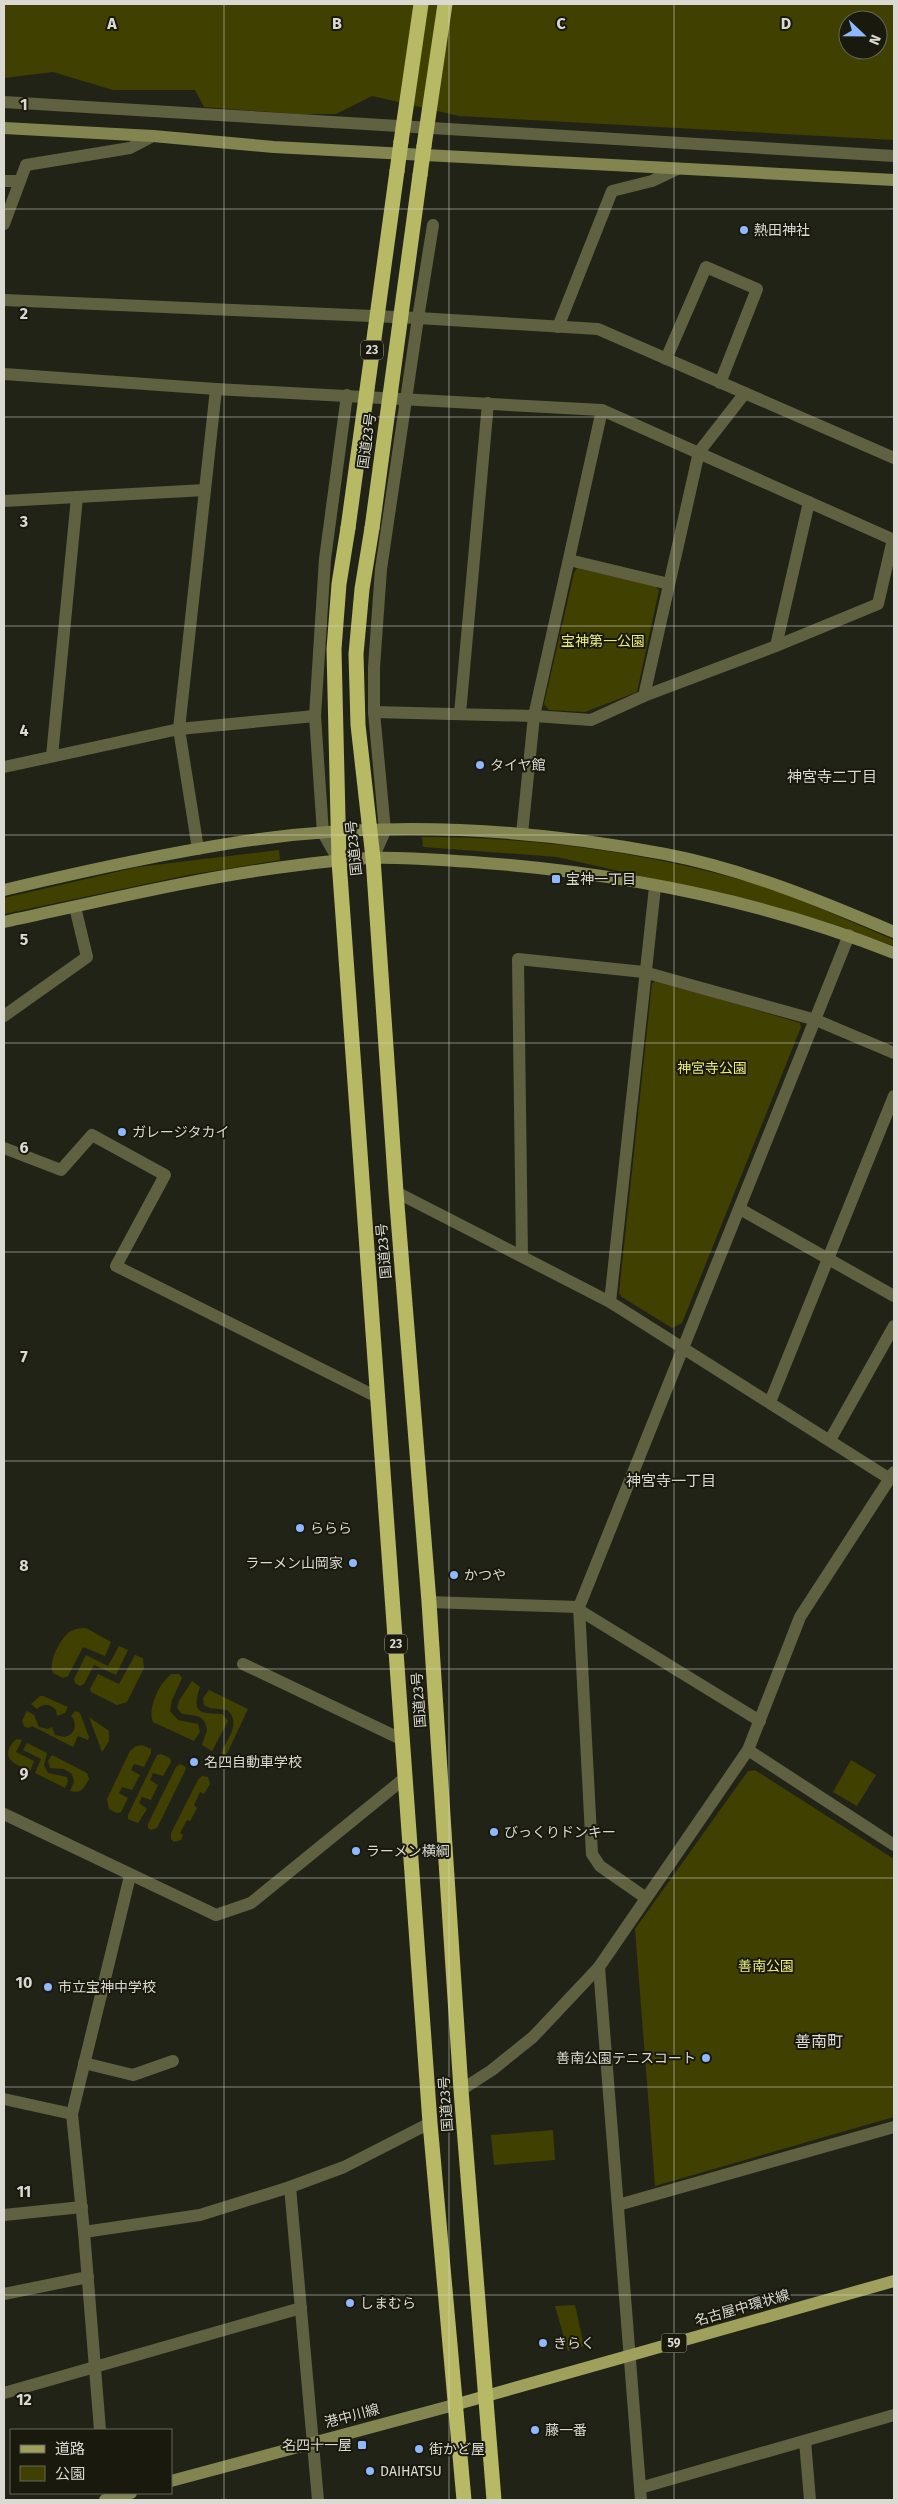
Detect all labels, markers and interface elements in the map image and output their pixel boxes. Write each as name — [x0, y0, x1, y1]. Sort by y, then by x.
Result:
north arrow — [838, 10, 888, 60]
text: A — [106, 14, 117, 33]
text: B — [332, 14, 342, 33]
text: C — [556, 14, 566, 33]
text: D — [781, 14, 791, 33]
text: N — [865, 32, 884, 47]
text: 1 — [20, 95, 28, 114]
place label: 熱田神社 — [754, 222, 810, 239]
marker: 熱田神社 — [738, 224, 750, 236]
text: 2 — [20, 304, 28, 323]
road number: 23 — [361, 340, 383, 360]
street label: 国道23号 — [355, 412, 379, 470]
text: 3 — [19, 512, 28, 531]
park label: 宝神第一公園 — [561, 633, 645, 650]
text: 4 — [19, 721, 29, 740]
place label: タイヤ館 — [490, 757, 546, 774]
marker: タイヤ館 — [474, 759, 486, 771]
district label: 神宮寺二丁目 — [787, 768, 877, 786]
street label: 国道23号 — [343, 819, 365, 877]
place label: 宝神一丁目 — [566, 871, 636, 888]
marker: 宝神一丁目 — [550, 873, 562, 885]
text: 5 — [20, 930, 29, 949]
park label: 神宮寺公園 — [677, 1060, 747, 1077]
place label: ガレージタカイ — [132, 1124, 229, 1141]
marker: ガレージタカイ — [116, 1126, 128, 1138]
text: 6 — [19, 1138, 29, 1157]
street label: 国道23号 — [373, 1222, 395, 1280]
text: 7 — [20, 1347, 28, 1366]
district label: 神宮寺一丁目 — [626, 1472, 716, 1490]
place label: ららら — [310, 1520, 352, 1537]
marker: ららら — [294, 1522, 306, 1534]
place label: ラーメン山岡家 — [246, 1555, 343, 1572]
text: 8 — [19, 1556, 29, 1575]
marker: ラーメン山岡家 — [347, 1557, 359, 1569]
place label: かつや — [464, 1567, 506, 1584]
marker: かつや — [448, 1569, 460, 1581]
road number: 23 — [385, 1635, 407, 1654]
street label: 国道23号 — [409, 1672, 429, 1728]
place label: 名四自動車学校 — [204, 1754, 302, 1771]
marker: 名四自動車学校 — [188, 1756, 200, 1768]
text: 9 — [20, 1764, 29, 1783]
place label: びっくりドンキー — [504, 1824, 616, 1841]
marker: びっくりドンキー — [488, 1826, 500, 1838]
place label: ラーメン横綱 — [366, 1843, 449, 1860]
marker: ラーメン横綱 — [350, 1845, 362, 1857]
park label: 善南公園 — [738, 1958, 794, 1975]
text: 10 — [16, 1973, 32, 1992]
place label: 市立宝神中学校 — [58, 1979, 156, 1996]
marker: 市立宝神中学校 — [42, 1981, 54, 1993]
district label: 善南町 — [795, 2032, 843, 2051]
place label: 善南公園テニスコート — [556, 2050, 696, 2067]
marker: 善南公園テニスコート — [700, 2052, 712, 2064]
street label: 国道23号 — [436, 2076, 456, 2132]
text: 11 — [17, 2182, 31, 2201]
street label: 名古屋中環状線 — [693, 2286, 791, 2330]
place label: しまむら — [360, 2295, 416, 2312]
marker: しまむら — [344, 2297, 356, 2309]
road number: 59 — [662, 2334, 686, 2352]
place label: きらく — [553, 2335, 595, 2352]
marker: きらく — [537, 2337, 549, 2349]
text: 12 — [16, 2390, 32, 2409]
street label: 港中川線 — [323, 2401, 381, 2431]
place label: 藤一番 — [545, 2422, 587, 2439]
marker: 藤一番 — [529, 2424, 541, 2436]
legend — [10, 2429, 172, 2494]
place label: 名四十一屋 — [282, 2437, 352, 2454]
marker: 名四十一屋 — [356, 2439, 368, 2451]
text: 道路 — [55, 2440, 85, 2458]
place label: 街かど屋 — [429, 2441, 485, 2458]
marker: 街かど屋 — [413, 2443, 425, 2455]
place label: DAIHATSU — [380, 2463, 442, 2480]
text: 公園 — [55, 2465, 85, 2483]
marker: DAIHATSU — [364, 2465, 376, 2477]

